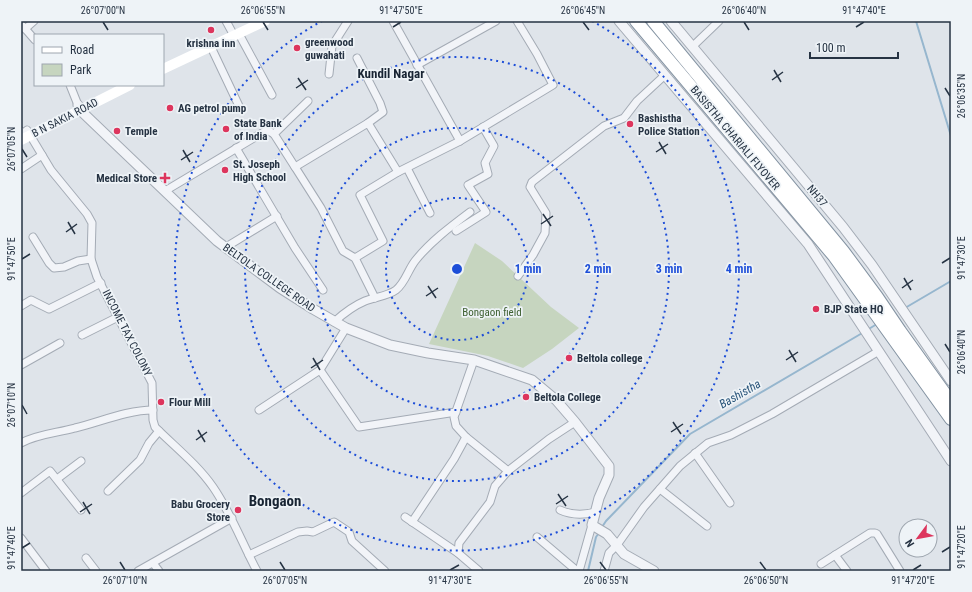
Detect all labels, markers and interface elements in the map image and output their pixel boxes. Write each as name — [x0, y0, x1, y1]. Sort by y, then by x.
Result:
text: 26°07'00"N — [81, 5, 125, 16]
text: 26°06'55"N — [241, 5, 285, 16]
text: 91°47'50"E — [379, 5, 423, 16]
text: 26°06'45"N — [561, 5, 605, 16]
text: 26°06'40"N — [722, 5, 766, 16]
text: 91°47'40"E — [842, 5, 886, 16]
marker: krishna inn — [206, 25, 216, 35]
legend — [34, 34, 164, 86]
scale bar — [810, 34, 898, 60]
place label: greenwood guwahati — [305, 36, 353, 62]
place label: krishna inn — [187, 37, 235, 50]
text: 100 m — [816, 41, 846, 55]
text: Road — [70, 43, 94, 57]
marker: greenwood guwahati — [292, 43, 302, 53]
text: Park — [70, 63, 92, 77]
district label: Kundil Nagar — [358, 66, 425, 81]
text: 26°06'35"N — [956, 74, 967, 118]
street label: BASISTHA CHARIALI FLYOVER — [688, 83, 782, 193]
street label: B N SAKIA ROAD — [30, 96, 100, 140]
place label: AG petrol pump — [178, 102, 247, 115]
marker: AG petrol pump — [165, 103, 175, 113]
place label: Bashistha Police Station — [638, 112, 700, 138]
place label: State Bank of India — [234, 117, 282, 143]
marker: Bashistha Police Station — [625, 119, 635, 129]
marker: State Bank of India — [221, 124, 231, 134]
place label: Temple — [125, 125, 157, 138]
marker: Temple — [112, 126, 122, 136]
text: 26°07'05"N — [6, 127, 17, 171]
place label: St. Joseph High School — [233, 158, 286, 184]
marker: St. Joseph High School — [220, 165, 230, 175]
place label: Medical Store — [96, 172, 157, 185]
marker: Medical Store — [160, 173, 170, 183]
street label: NH37 — [804, 182, 830, 210]
text: 91°47'30"E — [956, 236, 967, 280]
text: 91°47'50"E — [6, 237, 17, 281]
street label: BELTOLA COLLEGE ROAD — [220, 241, 318, 315]
centre of rings — [450, 262, 464, 276]
text: 1 min — [515, 262, 541, 276]
text: 2 min — [585, 262, 611, 276]
text: 3 min — [656, 262, 682, 276]
text: 4 min — [726, 262, 752, 276]
street label: INCOME TAX COLONY — [100, 287, 155, 379]
place label: BJP State HQ — [824, 303, 884, 316]
marker: BJP State HQ — [811, 304, 821, 314]
park label: Bongaon field — [462, 306, 522, 319]
text: 26°06'40"N — [956, 330, 967, 374]
place label: Beltola college — [577, 352, 643, 365]
marker: Beltola college — [564, 353, 574, 363]
water label: Bashistha — [717, 377, 763, 411]
text: 26°07'10"N — [6, 383, 17, 427]
place label: Beltola College — [534, 391, 601, 404]
marker: Beltola College — [521, 392, 531, 402]
place label: Flour Mill — [169, 396, 211, 409]
marker: Flour Mill — [156, 397, 166, 407]
district label: Bongaon — [249, 492, 301, 510]
place label: Babu Grocery Store — [171, 498, 230, 524]
marker: Babu Grocery Store — [233, 505, 243, 515]
north arrow — [898, 518, 938, 558]
text: 91°47'20"E — [956, 525, 967, 569]
text: 91°47'40"E — [6, 526, 17, 570]
text: N — [903, 537, 917, 549]
text: 26°07'10"N — [103, 575, 147, 586]
text: 26°07'05"N — [263, 575, 307, 586]
text: 91°47'30"E — [428, 575, 472, 586]
text: 26°06'55"N — [584, 575, 628, 586]
text: 26°06'50"N — [744, 575, 788, 586]
text: 91°47'20"E — [891, 575, 935, 586]

